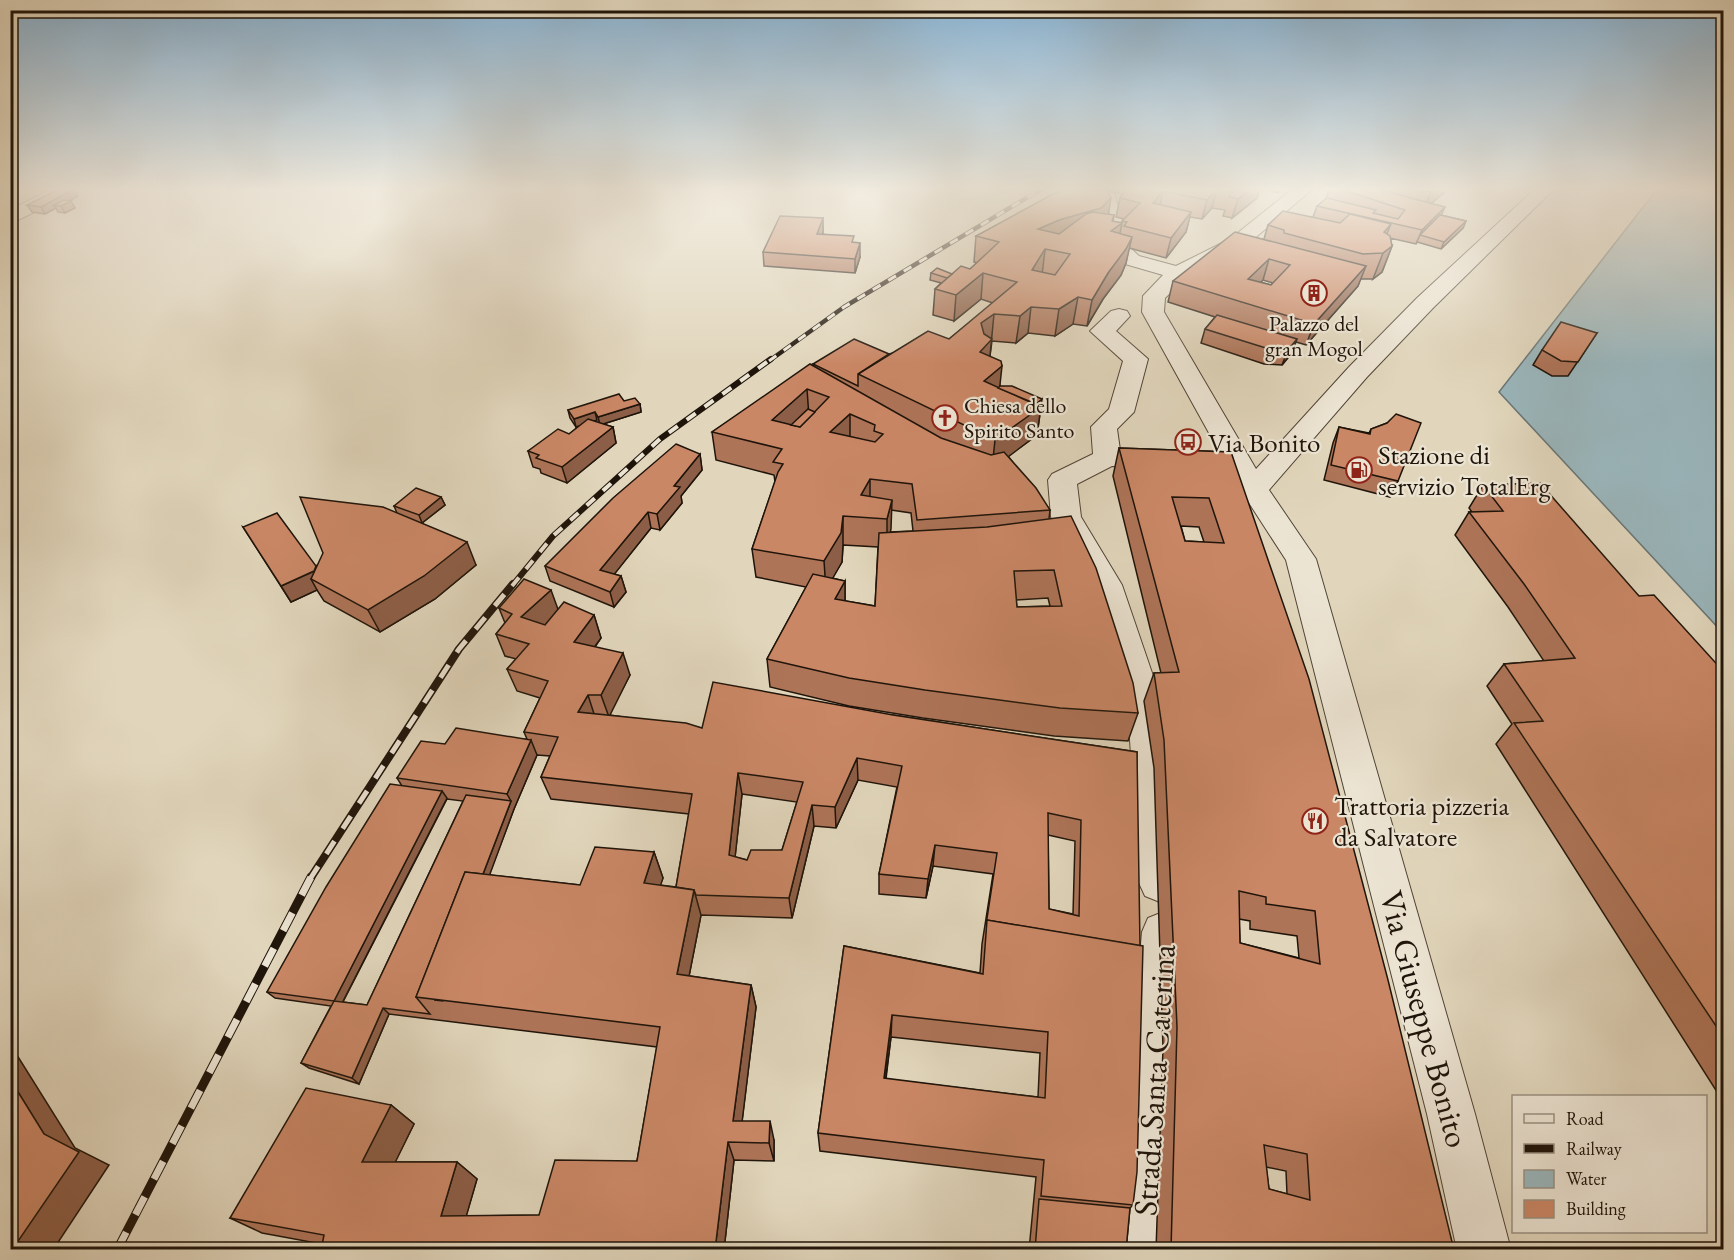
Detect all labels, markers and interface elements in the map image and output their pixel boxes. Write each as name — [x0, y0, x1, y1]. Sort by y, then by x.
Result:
building icon: Palazzo del gran Mogol — [1299, 278, 1329, 308]
place label: Palazzo del gran Mogol — [1265, 309, 1363, 363]
place label: Chiesa dello Spirito Santo — [964, 391, 1075, 445]
church icon: Chiesa dello Spirito Santo — [930, 403, 960, 433]
place label: Via Bonito — [1208, 425, 1320, 460]
bus stop icon: Via Bonito — [1173, 427, 1203, 457]
place label: Stazione di servizio TotalErg — [1378, 437, 1551, 503]
fuel station icon: Stazione di servizio TotalErg — [1344, 455, 1374, 485]
place label: Trattoria pizzeria da Salvatore — [1334, 788, 1509, 854]
restaurant icon: Trattoria pizzeria da Salvatore — [1300, 806, 1330, 836]
street label: Via Giuseppe Bonito — [1370, 886, 1480, 1152]
street label: Strada Santa Caterina — [1123, 942, 1185, 1217]
legend — [1512, 1095, 1707, 1233]
text: Road — [1566, 1107, 1605, 1130]
text: Railway — [1566, 1137, 1622, 1160]
text: Water — [1566, 1167, 1607, 1190]
text: Building — [1566, 1197, 1626, 1220]

